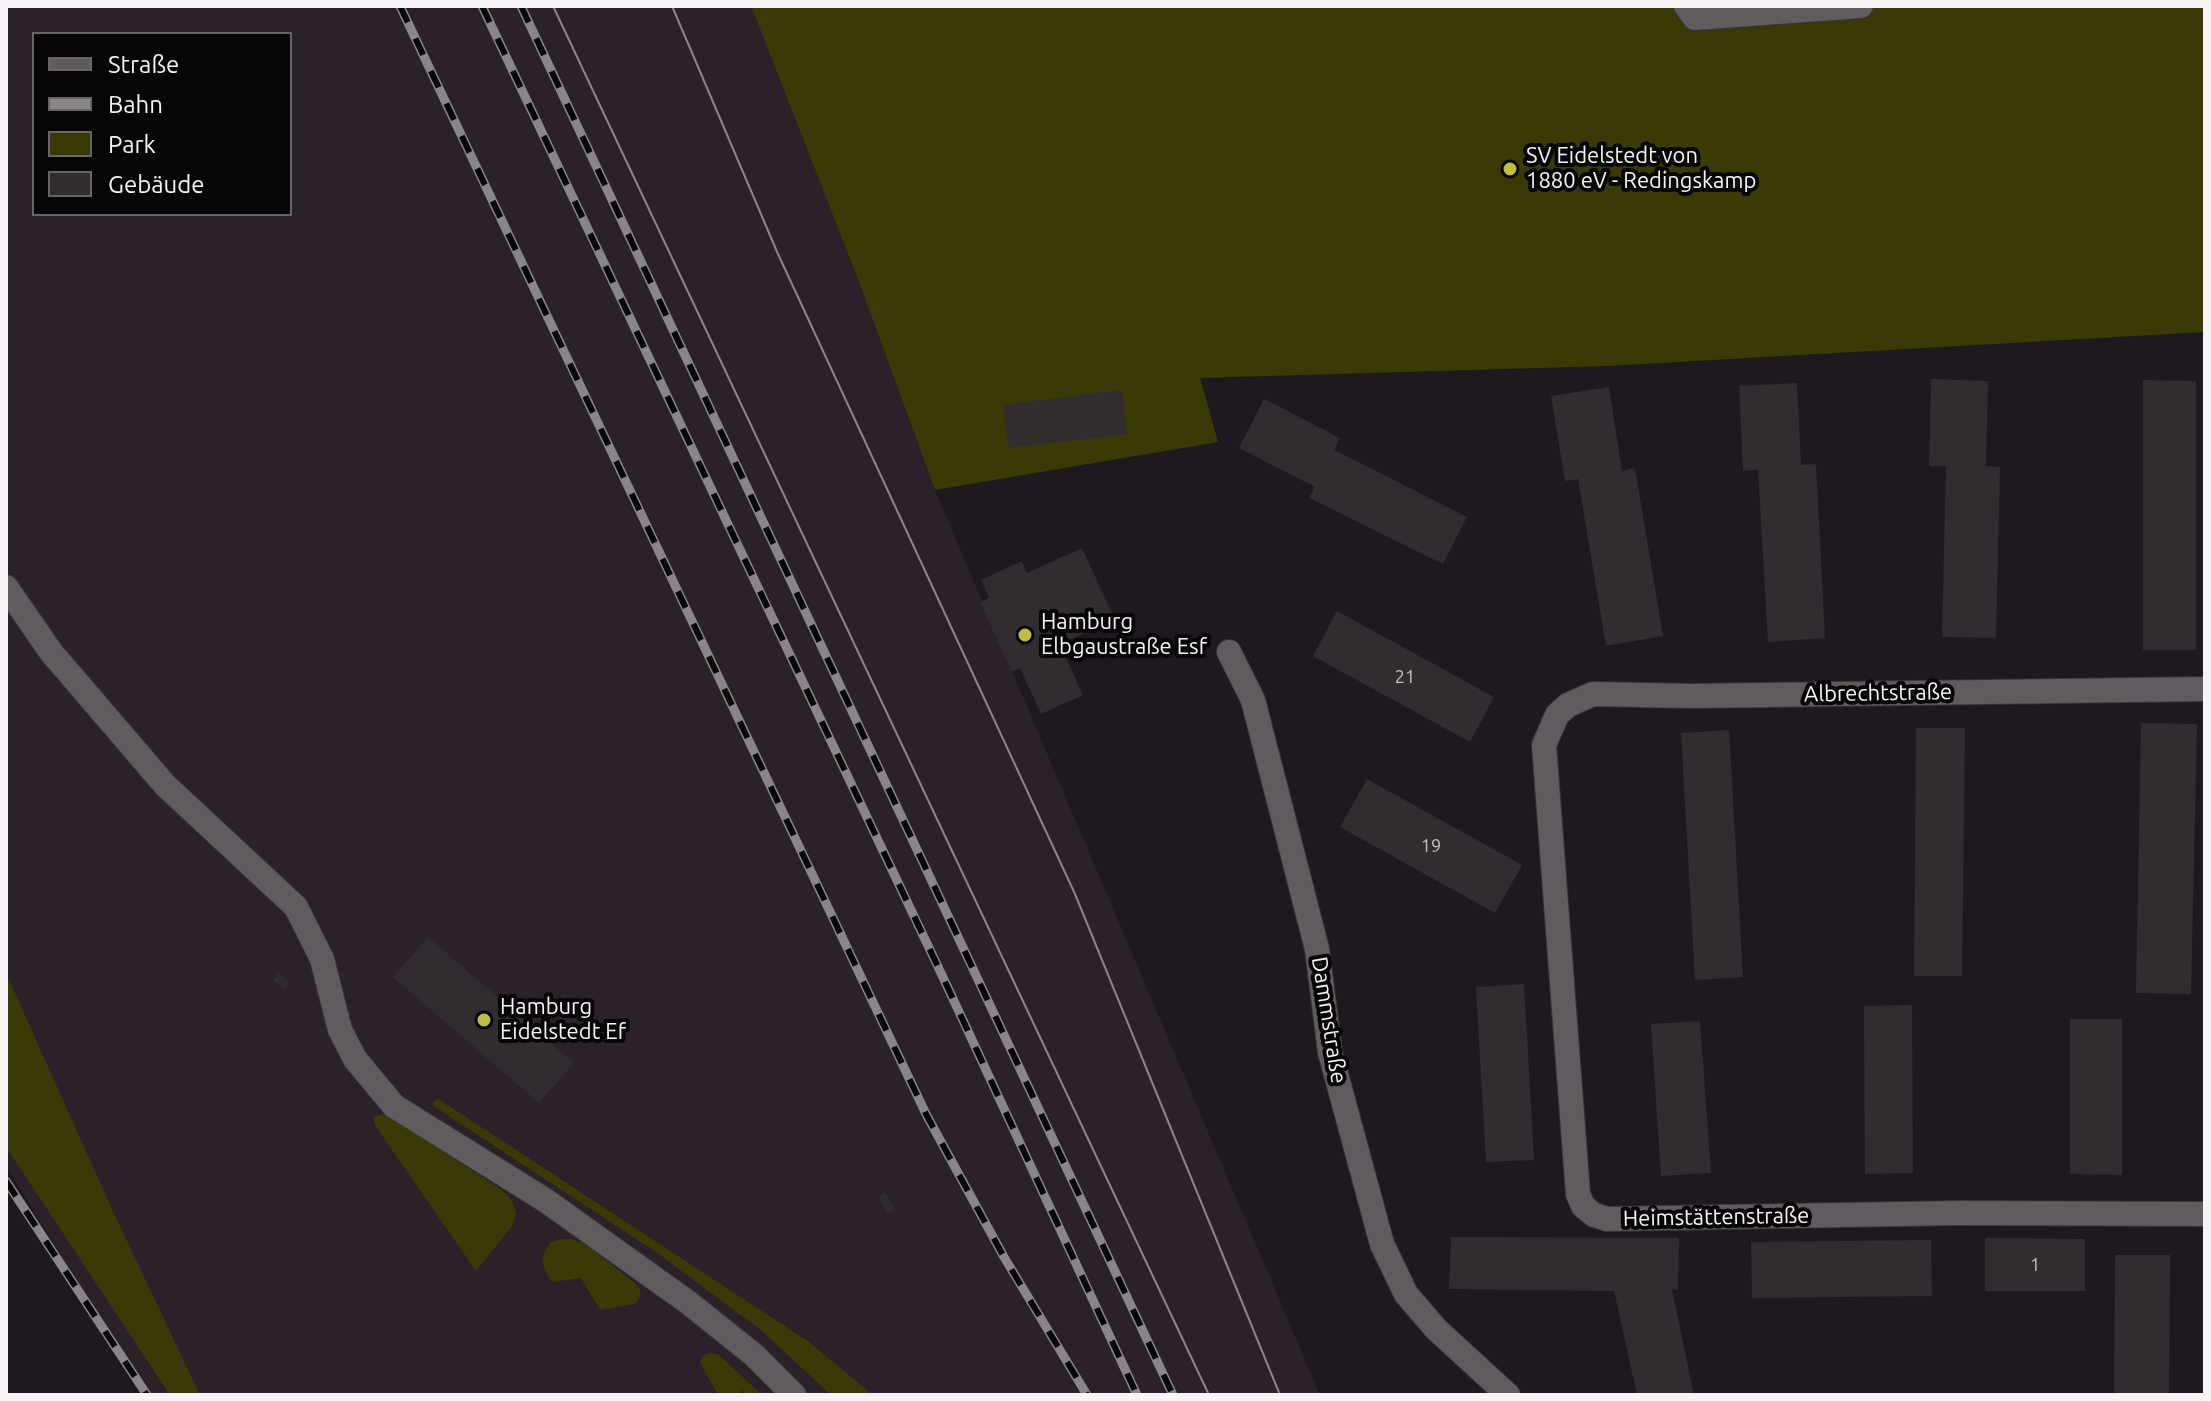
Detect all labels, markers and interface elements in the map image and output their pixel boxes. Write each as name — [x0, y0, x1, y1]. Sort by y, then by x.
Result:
legend — [32, 32, 292, 216]
text: Straße — [108, 51, 179, 78]
text: Bahn — [108, 91, 163, 118]
text: Park — [108, 131, 156, 158]
place label: SV Eidelstedt von 1880 eV - Redingskamp — [1526, 143, 1756, 194]
marker: SV Eidelstedt von 1880 eV - Redingskamp — [1501, 160, 1519, 178]
text: Gebäude — [108, 171, 205, 198]
place label: Hamburg Elbgaustraße Esf — [1041, 609, 1207, 660]
marker: Hamburg Elbgaustraße Esf — [1016, 626, 1034, 644]
house number: 21 — [1395, 666, 1415, 688]
street label: Albrechtstraße — [1804, 679, 1952, 707]
house number: 19 — [1421, 835, 1441, 857]
street label: Dammstraße — [1306, 955, 1352, 1085]
place label: Hamburg Eidelstedt Ef — [500, 994, 626, 1046]
marker: Hamburg Eidelstedt Ef — [475, 1011, 493, 1029]
street label: Heimstättenstraße — [1623, 1202, 1809, 1232]
house number: 1 — [2030, 1254, 2040, 1276]

